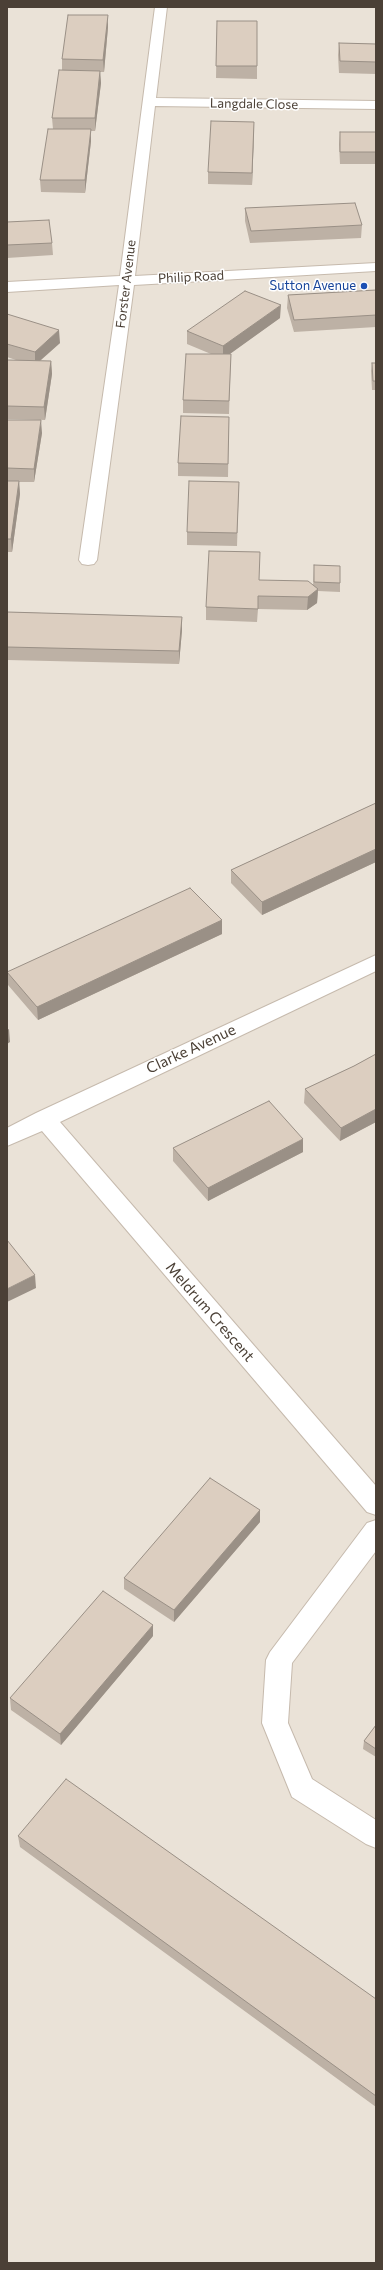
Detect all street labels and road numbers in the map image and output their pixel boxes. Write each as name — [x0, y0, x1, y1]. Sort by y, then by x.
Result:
street label: Langdale Close — [210, 95, 298, 113]
street label: Forster Avenue — [113, 239, 139, 329]
street label: Philip Road — [158, 267, 224, 287]
street label: Clarke Avenue — [143, 1020, 239, 1078]
street label: Meldrum Crescent — [162, 1259, 258, 1365]

